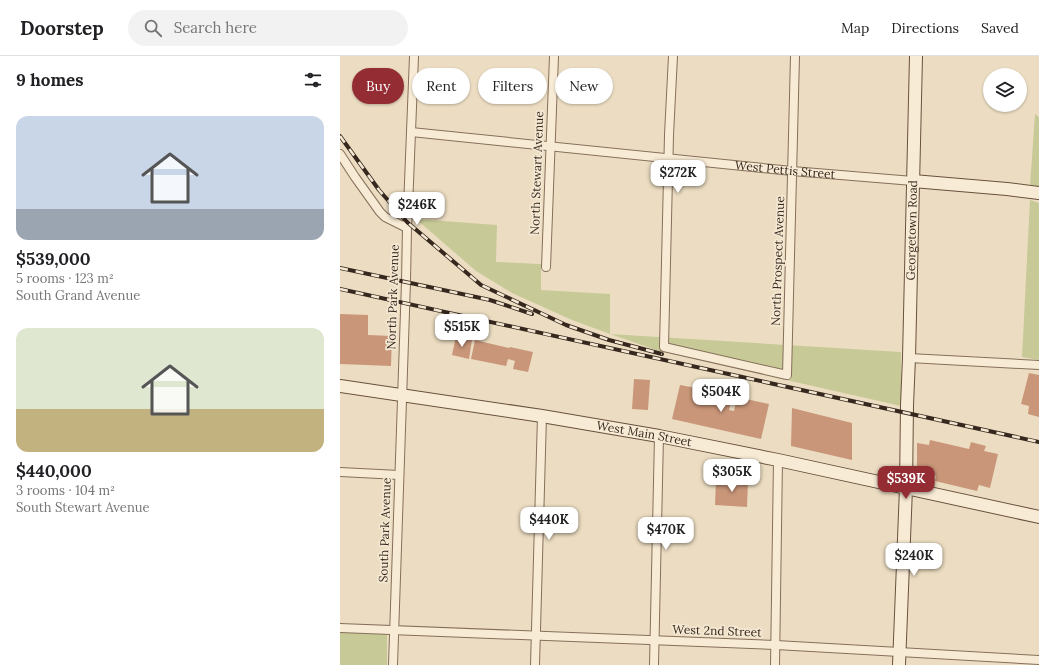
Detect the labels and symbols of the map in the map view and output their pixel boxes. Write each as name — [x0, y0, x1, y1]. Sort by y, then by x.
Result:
street label: North Stewart Avenue — [527, 110, 546, 235]
street label: West Pettis Street — [734, 157, 836, 182]
pin: $272K — [650, 160, 706, 194]
street label: Georgetown Road — [903, 180, 920, 281]
pin: $246K — [389, 192, 445, 226]
street label: North Prospect Avenue — [768, 195, 787, 326]
street label: North Park Avenue — [383, 244, 402, 350]
pin: $515K — [434, 314, 490, 348]
pin: $504K — [693, 379, 749, 413]
street label: West Main Street — [596, 417, 694, 450]
pin: $305K — [704, 459, 760, 493]
pin: $539K — [878, 466, 934, 500]
street label: South Park Avenue — [375, 477, 394, 583]
pin: $440K — [521, 507, 577, 541]
pin: $470K — [638, 517, 694, 551]
pin: $240K — [886, 543, 942, 577]
street label: West 2nd Street — [672, 621, 762, 640]

